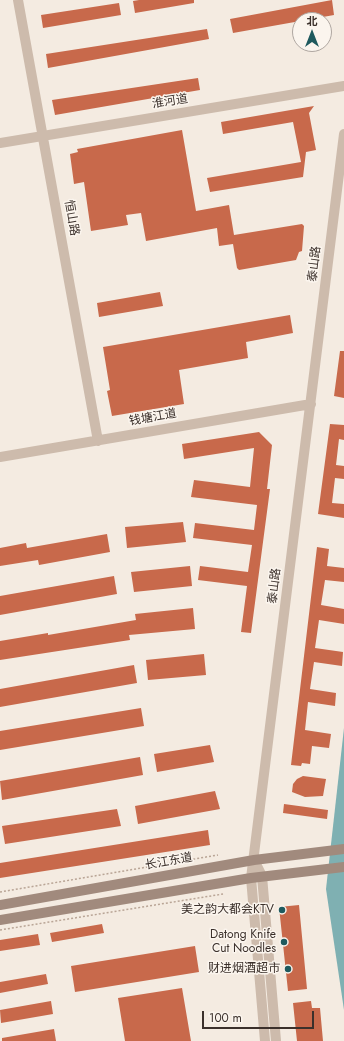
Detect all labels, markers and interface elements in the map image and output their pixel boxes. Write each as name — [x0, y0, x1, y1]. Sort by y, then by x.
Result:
north arrow — [292, 12, 332, 52]
text: 北 — [307, 13, 318, 29]
street label: 淮河道 — [151, 92, 189, 112]
street label: 恒山路 — [61, 199, 81, 237]
street label: 泰山路 — [306, 245, 324, 283]
street label: 钱塘江道 — [128, 407, 178, 429]
street label: 泰山路 — [266, 567, 284, 605]
street label: 长江东道 — [144, 851, 194, 873]
place label: 美之韵大都会KTV — [181, 903, 274, 917]
marker: 美之韵大都会KTV — [277, 905, 287, 915]
place label: Datong Knife Cut Noodles — [210, 928, 276, 956]
marker: Datong Knife Cut Noodles — [279, 937, 289, 947]
place label: 财进烟酒超市 — [208, 962, 280, 976]
marker: 财进烟酒超市 — [283, 964, 293, 974]
scale bar — [204, 1003, 316, 1029]
text: 100 m — [209, 1009, 242, 1027]

